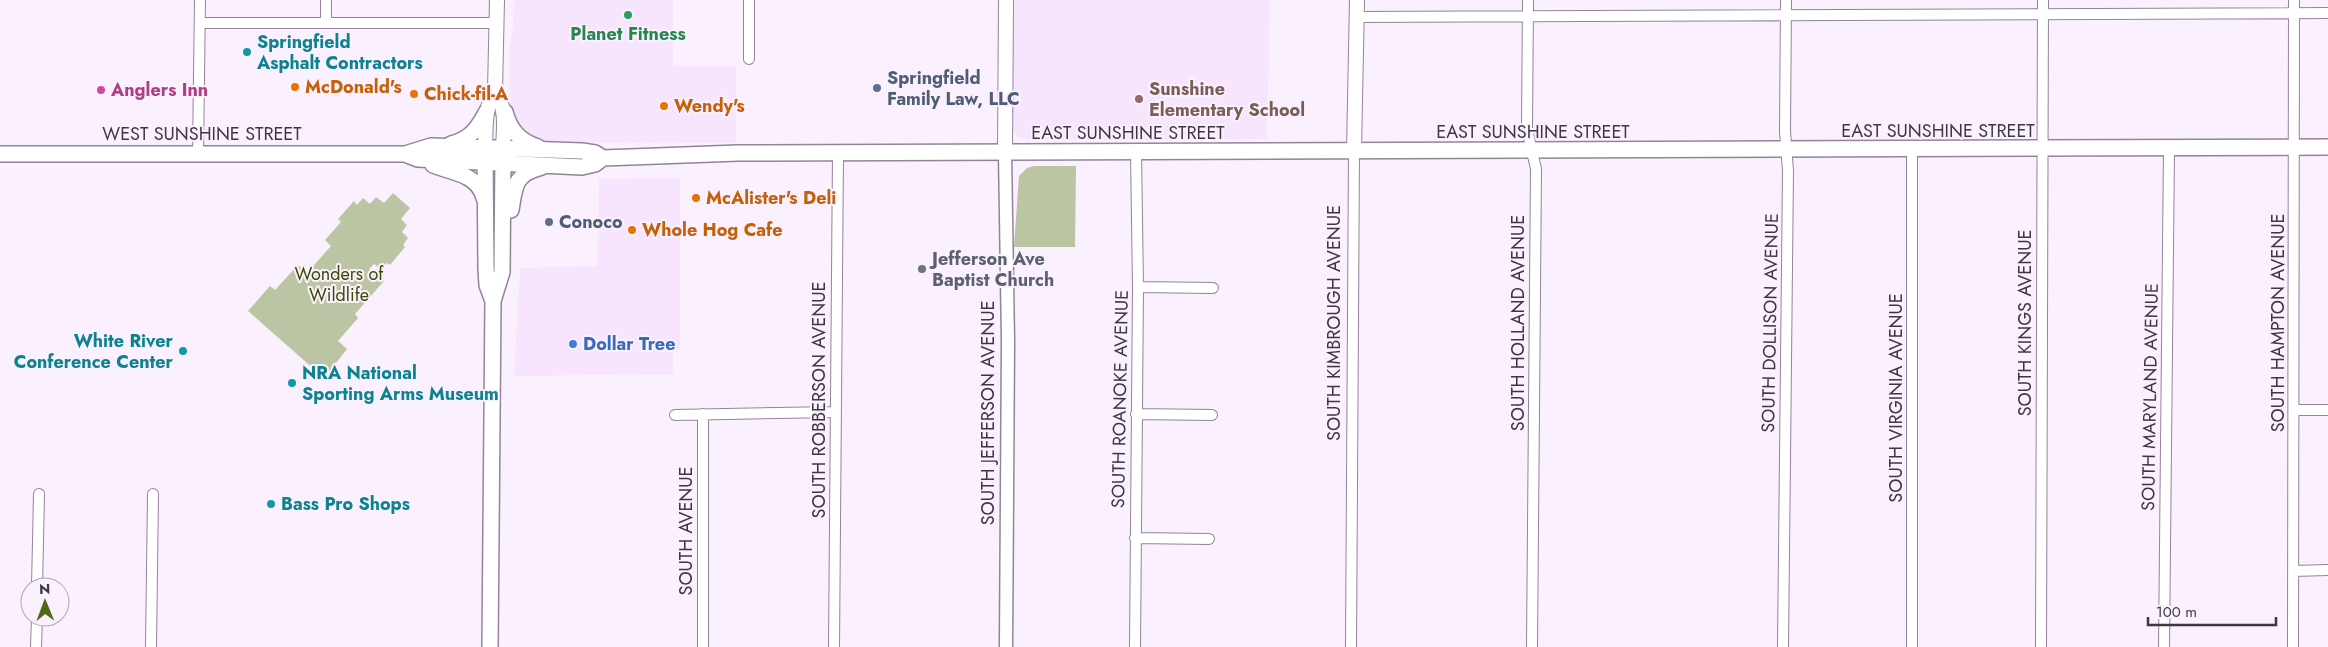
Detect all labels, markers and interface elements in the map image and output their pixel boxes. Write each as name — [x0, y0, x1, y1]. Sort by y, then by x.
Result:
marker: Planet Fitness — [622, 9, 634, 21]
place label: Planet Fitness — [570, 21, 686, 47]
place label: Springfield Asphalt Contractors — [256, 29, 423, 76]
marker: Springfield Asphalt Contractors — [241, 46, 253, 58]
place label: Springfield Family Law, LLC — [887, 65, 1020, 112]
place label: McDonald's — [305, 74, 402, 100]
place label: Sunshine Elementary School — [1149, 76, 1305, 123]
place label: Anglers Inn — [110, 77, 208, 103]
marker: McDonald's — [289, 81, 301, 93]
place label: Chick-fil-A — [424, 81, 509, 107]
marker: Springfield Family Law, LLC — [871, 82, 883, 94]
marker: Anglers Inn — [95, 84, 107, 96]
marker: Chick-fil-A — [408, 88, 420, 100]
place label: Wendy's — [674, 93, 745, 119]
marker: Sunshine Elementary School — [1133, 93, 1145, 105]
marker: Wendy's — [658, 100, 670, 112]
street label: EAST SUNSHINE STREET — [1841, 118, 2035, 144]
street label: EAST SUNSHINE STREET — [1436, 119, 1630, 145]
street label: EAST SUNSHINE STREET — [1031, 120, 1225, 146]
street label: WEST SUNSHINE STREET — [102, 121, 302, 147]
place label: McAlister's Deli — [706, 185, 836, 211]
marker: McAlister's Deli — [690, 192, 702, 204]
street label: SOUTH KIMBROUGH AVENUE — [1321, 205, 1347, 441]
place label: Conoco — [559, 209, 623, 235]
street label: SOUTH DOLLISON AVENUE — [1755, 213, 1785, 433]
street label: SOUTH HAMPTON AVENUE — [2265, 214, 2291, 432]
street label: SOUTH HOLLAND AVENUE — [1505, 215, 1531, 431]
marker: Conoco — [543, 216, 555, 228]
place label: Whole Hog Cafe — [642, 217, 783, 243]
marker: Whole Hog Cafe — [626, 224, 638, 236]
street label: SOUTH KINGS AVENUE — [2012, 230, 2038, 416]
place label: Jefferson Ave Baptist Church — [929, 246, 1054, 293]
park label: Wonders of Wildlife — [295, 261, 384, 308]
marker: Jefferson Ave Baptist Church — [916, 263, 928, 275]
street label: SOUTH ROBBERSON AVENUE — [806, 282, 832, 518]
street label: SOUTH MARYLAND AVENUE — [2135, 283, 2165, 511]
street label: SOUTH ROANOKE AVENUE — [1105, 290, 1135, 508]
street label: SOUTH VIRGINIA AVENUE — [1883, 293, 1909, 503]
street label: SOUTH JEFFERSON AVENUE — [975, 301, 1001, 525]
place label: White River Conference Center — [14, 328, 174, 375]
place label: Dollar Tree — [583, 331, 675, 357]
marker: Dollar Tree — [567, 338, 579, 350]
marker: White River Conference Center — [177, 345, 189, 357]
place label: NRA National Sporting Arms Museum — [302, 360, 499, 407]
marker: NRA National Sporting Arms Museum — [286, 377, 298, 389]
street label: SOUTH AVENUE — [673, 467, 699, 595]
place label: Bass Pro Shops — [281, 491, 410, 517]
marker: Bass Pro Shops — [265, 498, 277, 510]
north arrow — [20, 577, 70, 627]
text: N — [39, 579, 51, 599]
scale bar — [2148, 594, 2276, 626]
text: 100 m — [2156, 601, 2197, 623]

